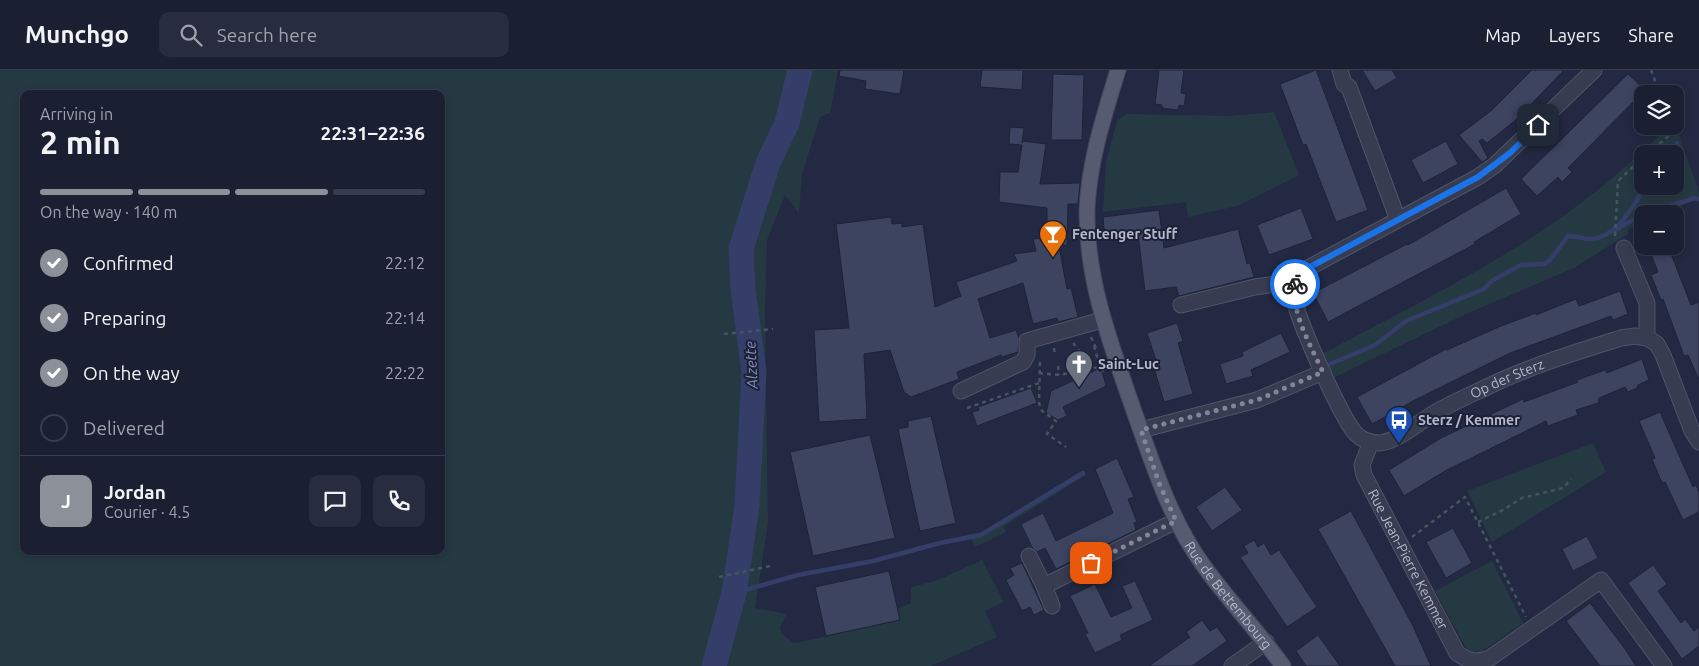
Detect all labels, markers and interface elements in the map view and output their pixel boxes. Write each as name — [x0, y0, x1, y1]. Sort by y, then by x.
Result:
search box — [159, 12, 509, 57]
text: Munchgo — [25, 21, 129, 48]
icon: search — [177, 21, 205, 49]
text: Search here — [217, 24, 317, 46]
text: Map — [1485, 25, 1521, 45]
text: Layers — [1549, 25, 1600, 45]
text: Share — [1628, 25, 1674, 45]
map controls — [1634, 85, 1684, 255]
button: layers — [1634, 85, 1684, 135]
pin — [1517, 104, 1559, 146]
text: Arriving in — [40, 105, 113, 123]
icon: home — [1524, 111, 1552, 139]
text: 22:31–22:36 — [320, 122, 425, 144]
text: 2 min — [40, 124, 121, 160]
button: + — [1634, 145, 1684, 195]
text: On the way · 140 m — [40, 203, 177, 221]
button: − — [1634, 205, 1684, 255]
bar icon: Fentenger Stuff — [1038, 219, 1068, 258]
place label: Fentenger Stuff — [1072, 226, 1178, 242]
icon: check — [40, 249, 68, 277]
text: Confirmed — [83, 252, 174, 274]
text: 22:12 — [385, 254, 425, 272]
courier — [1270, 259, 1320, 309]
icon: bike — [1281, 270, 1309, 298]
icon: check — [40, 304, 68, 332]
text: Preparing — [83, 307, 167, 329]
text: 22:14 — [385, 309, 425, 327]
water label: Alzette — [741, 340, 761, 390]
church icon: Saint-Luc — [1064, 349, 1094, 388]
place label: Saint-Luc — [1098, 356, 1159, 372]
street label: Op der Sterz — [1467, 356, 1546, 402]
icon: check — [40, 359, 68, 387]
text: On the way — [83, 362, 180, 384]
text: 22:22 — [385, 364, 425, 382]
bus stop icon: Sterz / Kemmer — [1384, 405, 1414, 444]
place label: Sterz / Kemmer — [1418, 412, 1520, 428]
text: Delivered — [83, 417, 165, 439]
button: chat — [309, 475, 361, 527]
button: phone — [373, 475, 425, 527]
text: Jordan — [104, 481, 166, 503]
street label: Rue Jean-Pierre Kemmer — [1365, 486, 1452, 633]
text: J — [61, 490, 71, 512]
text: Courier · 4.5 — [104, 503, 190, 521]
street label: Rue de Bettembourg — [1182, 538, 1275, 652]
pin — [1070, 542, 1112, 584]
icon: bag — [1077, 549, 1105, 577]

